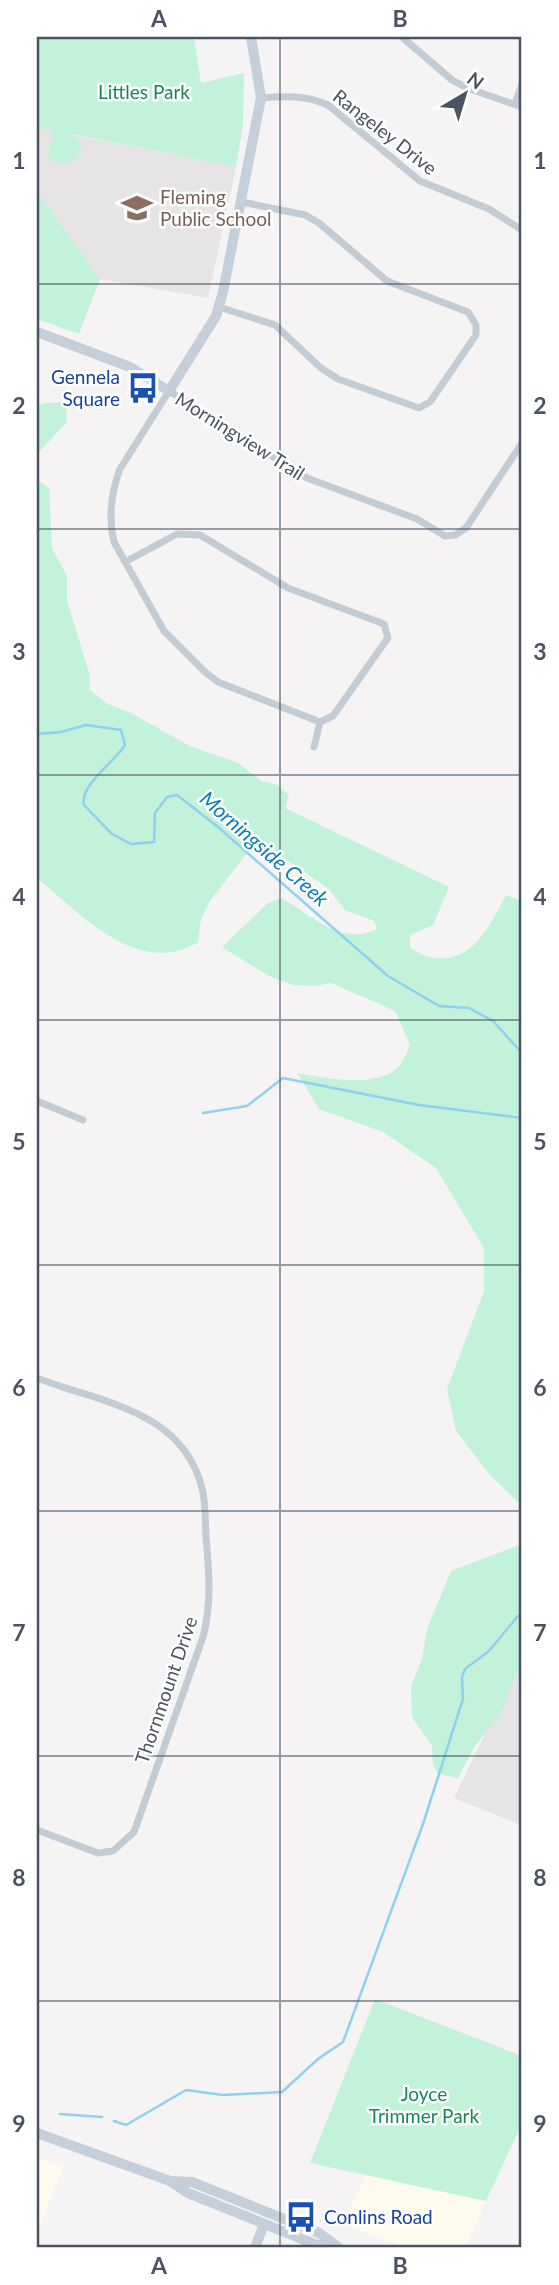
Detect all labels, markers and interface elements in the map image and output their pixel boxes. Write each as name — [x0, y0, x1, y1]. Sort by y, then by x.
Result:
text: A — [150, 4, 168, 32]
text: B — [392, 4, 408, 32]
north arrow — [430, 60, 500, 130]
text: N — [463, 67, 489, 94]
park label: Littles Park — [98, 80, 190, 103]
street label: Rangeley Drive — [329, 84, 442, 179]
text: 1 — [12, 146, 26, 174]
text: 1 — [533, 146, 547, 174]
place label: Fleming Public School — [160, 185, 272, 230]
school or university icon: Fleming Public School — [120, 191, 154, 225]
place label: Gennela Square — [51, 365, 120, 410]
bus stop icon: Gennela Square — [126, 371, 160, 405]
street label: Morningview Trail — [171, 387, 309, 485]
text: 2 — [12, 391, 26, 419]
text: 2 — [533, 391, 547, 419]
text: 3 — [12, 637, 26, 665]
text: 3 — [533, 637, 547, 665]
water label: Morningside Creek — [196, 785, 335, 911]
text: 4 — [12, 882, 26, 910]
text: 4 — [533, 882, 547, 910]
text: 5 — [12, 1127, 26, 1155]
text: 5 — [533, 1127, 547, 1155]
text: 6 — [12, 1373, 26, 1401]
text: 6 — [533, 1373, 547, 1401]
street label: Thornmount Drive — [130, 1613, 202, 1767]
text: 7 — [12, 1618, 26, 1646]
text: 7 — [533, 1618, 547, 1646]
text: 8 — [12, 1863, 26, 1891]
text: 8 — [533, 1863, 547, 1891]
park label: Joyce Trimmer Park — [369, 2082, 480, 2127]
text: 9 — [12, 2109, 26, 2137]
text: 9 — [533, 2109, 547, 2137]
bus stop icon: Conlins Road — [284, 2200, 318, 2234]
place label: Conlins Road — [324, 2205, 433, 2228]
text: A — [150, 2251, 168, 2279]
text: B — [392, 2251, 408, 2279]

